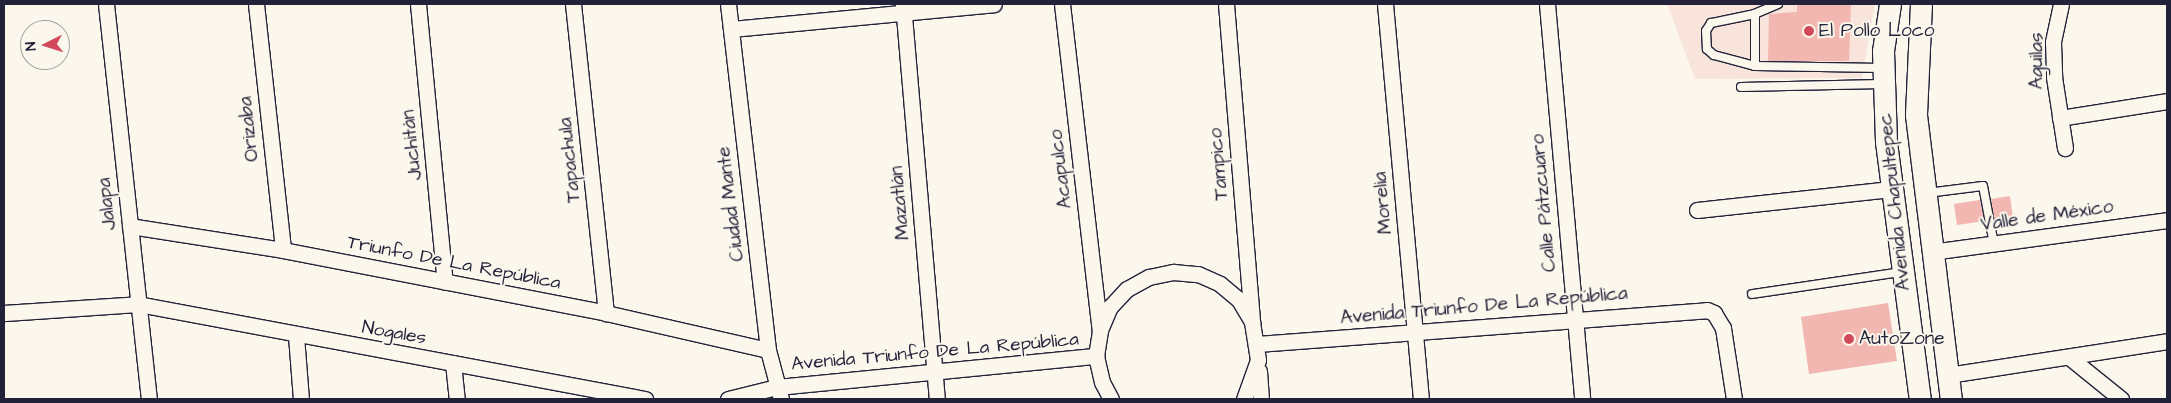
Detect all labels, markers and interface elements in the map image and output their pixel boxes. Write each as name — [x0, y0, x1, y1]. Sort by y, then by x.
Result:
north arrow — [20, 20, 70, 70]
place label: El Pollo Loco — [1819, 20, 1934, 42]
marker: El Pollo Loco — [1803, 25, 1815, 37]
street label: Aguilas — [2026, 33, 2048, 89]
text: N — [21, 41, 41, 51]
street label: Orizaba — [234, 95, 264, 163]
street label: Juchitán — [397, 109, 427, 181]
street label: Avenida Chapultepec — [1874, 112, 1916, 292]
street label: Tapachula — [554, 116, 586, 204]
street label: Tampico — [1204, 127, 1234, 201]
street label: Acapulco — [1045, 128, 1077, 210]
street label: Calle Pátzcuaro — [1527, 133, 1561, 273]
street label: Ciudad Mante — [713, 145, 749, 263]
street label: Mazatlán — [885, 165, 915, 241]
street label: Morelia — [1369, 171, 1397, 235]
street label: Jalapa — [93, 177, 121, 231]
street label: Valle de México — [1979, 195, 2115, 237]
street label: Triunfo De La República — [345, 231, 563, 295]
street label: Avenida Triunfo De La República — [1339, 282, 1629, 330]
street label: Nogales — [360, 316, 428, 350]
street label: Avenida Triunfo De La República — [790, 328, 1080, 376]
place label: AutoZone — [1859, 328, 1945, 350]
marker: AutoZone — [1843, 333, 1855, 345]

